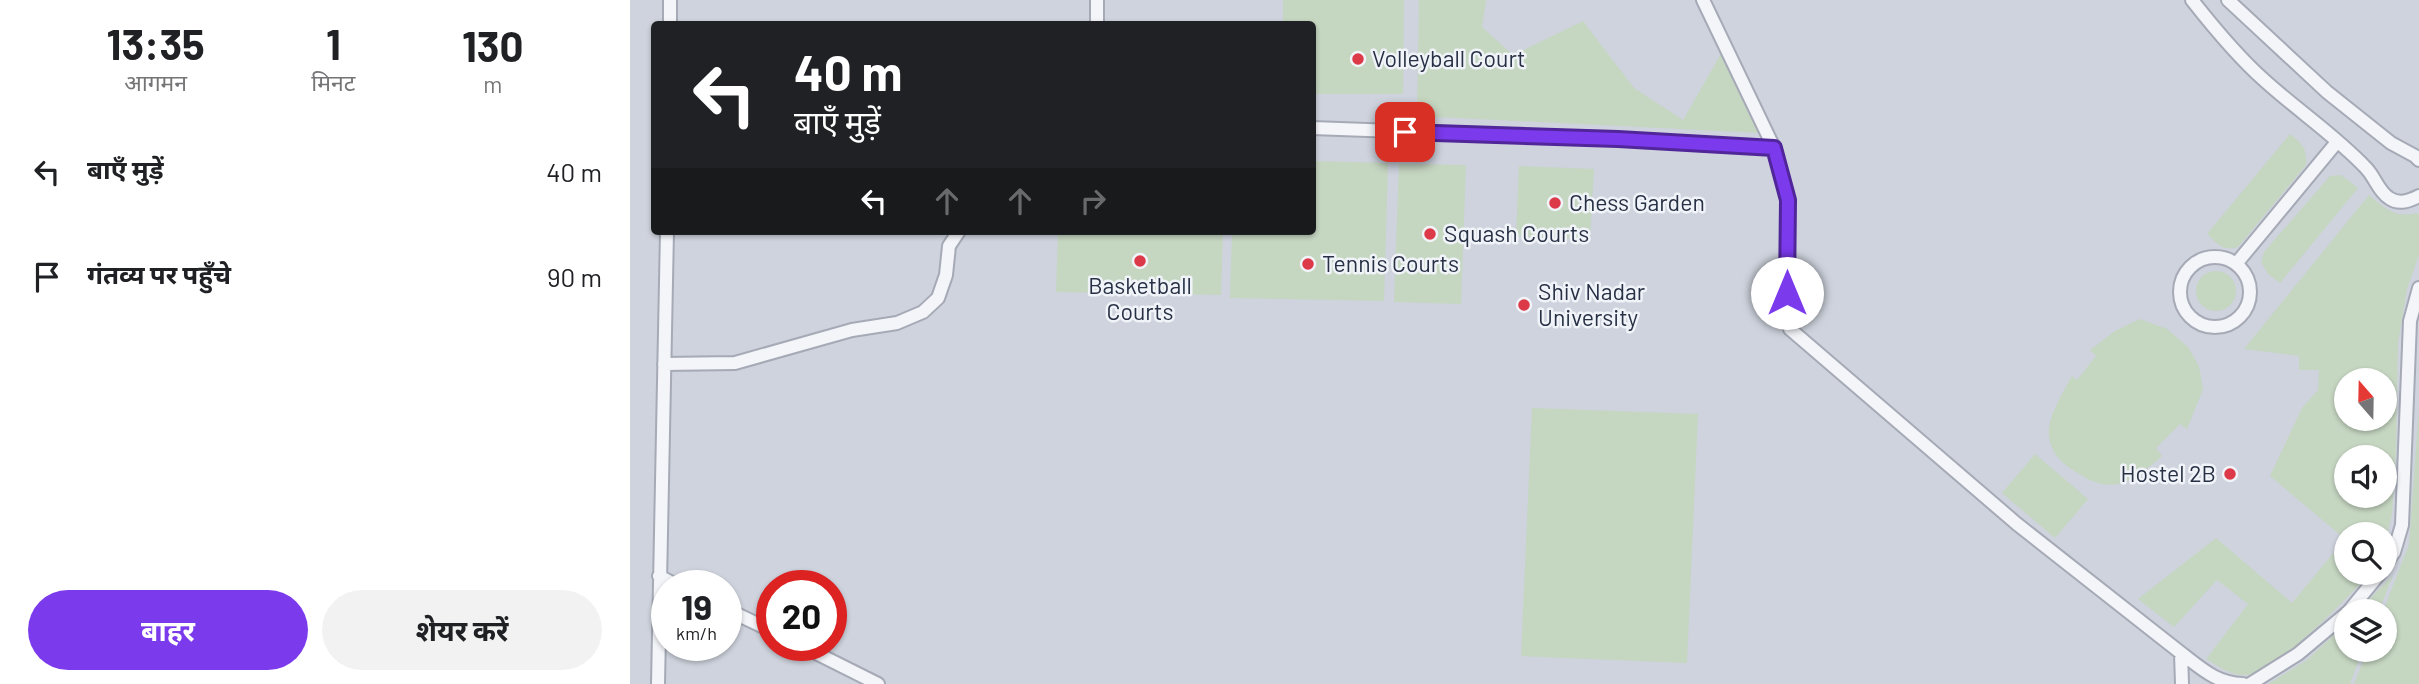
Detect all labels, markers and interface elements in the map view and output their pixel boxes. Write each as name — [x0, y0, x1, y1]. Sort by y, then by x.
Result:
text: 13:35 — [107, 18, 205, 68]
text: 1 — [326, 18, 341, 68]
text: 130 — [462, 20, 523, 70]
text: 40 m — [794, 42, 902, 101]
place label: Volleyball Court — [1372, 44, 1525, 72]
icon: left — [679, 49, 770, 140]
marker: Volleyball Court — [1350, 51, 1366, 67]
text: आगमन — [124, 68, 187, 96]
text: मिनट — [311, 68, 355, 96]
text: m — [483, 70, 502, 98]
text: बाएँ मुड़ें — [794, 102, 881, 140]
pin — [1375, 102, 1435, 162]
icon: arrive — [1386, 113, 1424, 151]
icon: left — [28, 153, 66, 191]
text: बाएँ मुड़ें — [87, 153, 164, 184]
text: 40 m — [546, 156, 602, 187]
icon: left — [855, 182, 893, 220]
icon: ahead — [928, 182, 966, 220]
icon: ahead — [1001, 182, 1039, 220]
icon: right — [1074, 182, 1112, 220]
place label: Chess Garden — [1569, 188, 1705, 216]
marker: Chess Garden — [1547, 195, 1563, 211]
place label: Squash Courts — [1444, 219, 1589, 247]
marker: Squash Courts — [1422, 226, 1438, 242]
place label: Tennis Courts — [1322, 249, 1459, 277]
marker: Basketball Courts — [1132, 253, 1148, 269]
marker: Tennis Courts — [1300, 256, 1316, 272]
position arrow — [1750, 256, 1824, 330]
icon: arrive — [28, 258, 66, 296]
text: गंतव्य पर पहुँचे — [87, 258, 231, 289]
text: 90 m — [547, 261, 602, 292]
place label: Basketball Courts — [1088, 271, 1192, 325]
place label: Shiv Nadar University — [1538, 277, 1646, 331]
marker: Shiv Nadar University — [1516, 297, 1532, 313]
north arrow — [2334, 368, 2398, 430]
map controls — [2334, 368, 2397, 662]
button: sound — [2334, 445, 2397, 508]
place label: Hostel 2B — [2120, 459, 2216, 487]
marker: Hostel 2B — [2222, 466, 2238, 482]
button: search — [2334, 522, 2397, 585]
speed limit sign: 20 — [756, 570, 847, 661]
text: 19 — [681, 585, 712, 627]
button: बाहर — [28, 590, 308, 670]
button: शेयर करें — [322, 590, 602, 670]
button: layers — [2334, 599, 2397, 662]
text: km/h — [676, 622, 717, 644]

